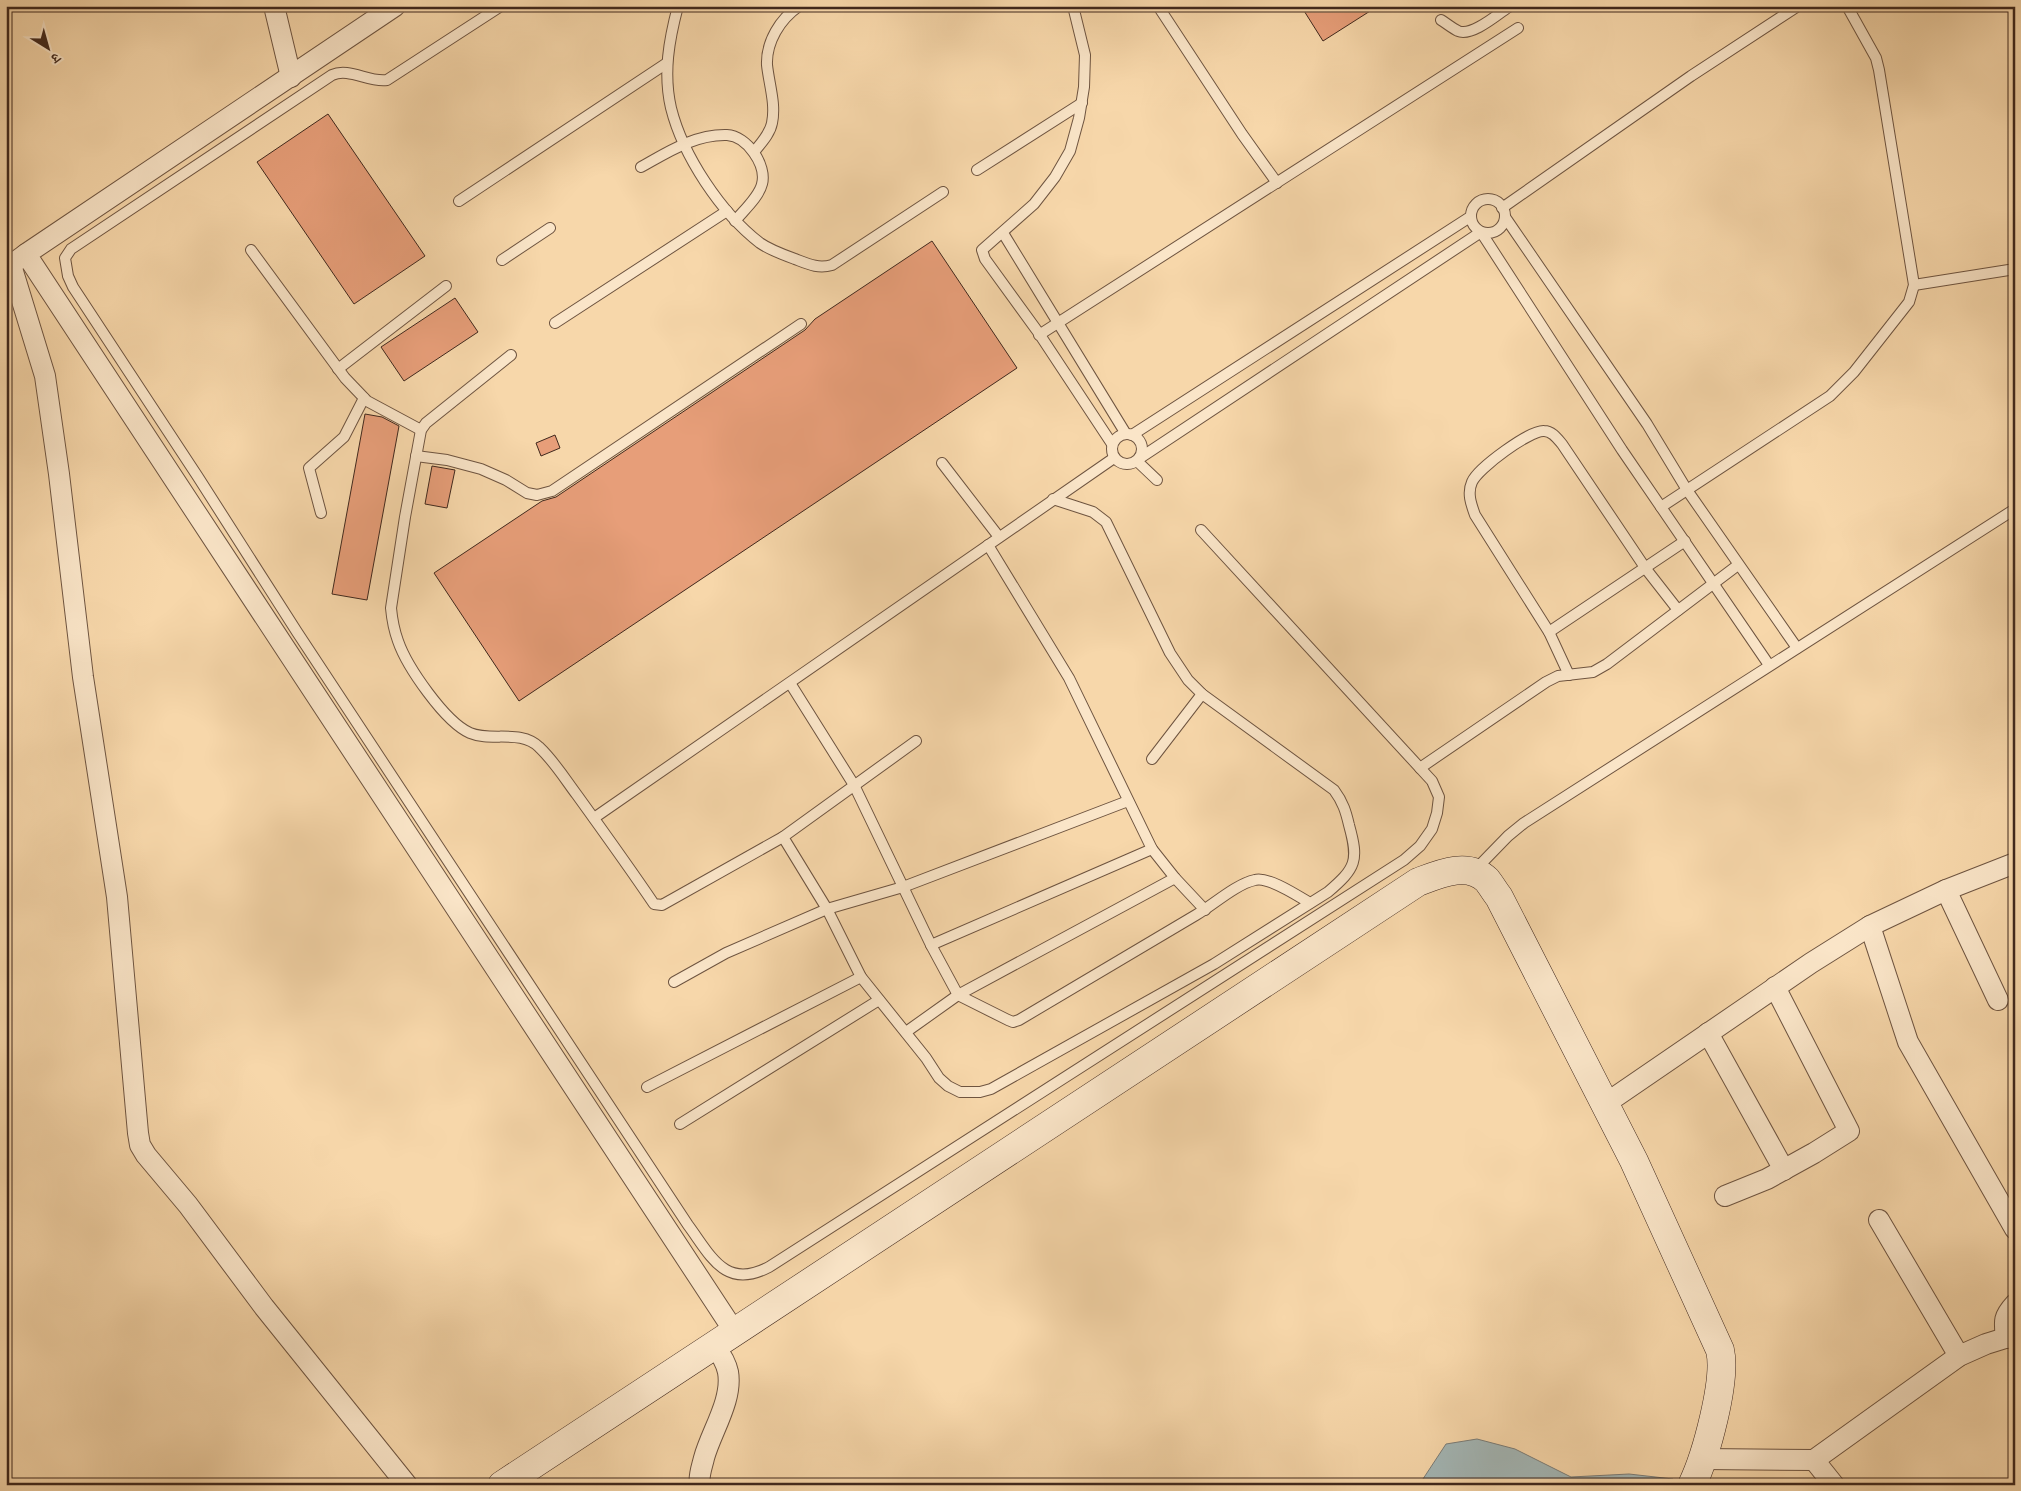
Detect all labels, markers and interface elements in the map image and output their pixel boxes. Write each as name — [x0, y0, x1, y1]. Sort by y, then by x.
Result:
north arrow — [22, 22, 72, 72]
text: उ — [45, 46, 64, 67]

